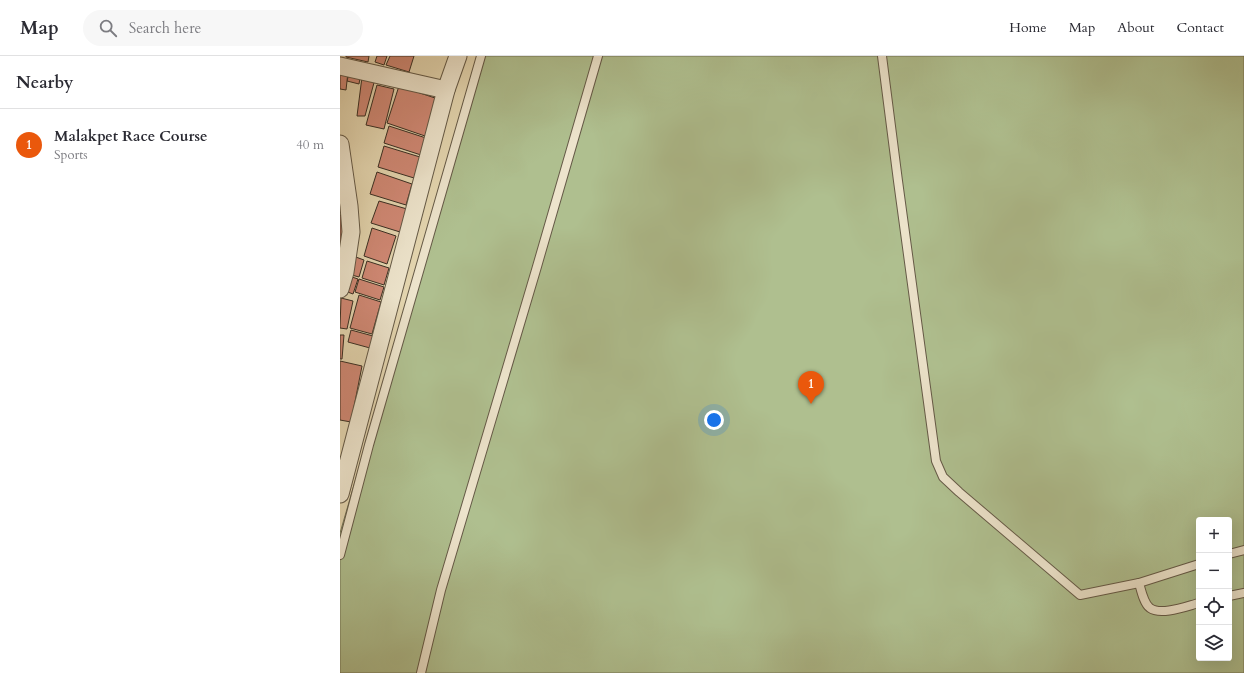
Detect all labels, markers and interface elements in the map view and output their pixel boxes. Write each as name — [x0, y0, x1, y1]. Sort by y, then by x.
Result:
search box — [83, 10, 363, 46]
text: Map — [20, 15, 59, 41]
icon: search — [97, 17, 119, 39]
text: Search here — [129, 18, 201, 38]
text: Home — [1009, 18, 1047, 37]
text: Map — [1069, 18, 1095, 37]
text: About — [1117, 18, 1154, 37]
text: Contact — [1176, 18, 1224, 37]
text: Nearby — [16, 71, 73, 94]
text: Malakpet Race Course — [54, 126, 207, 146]
text: 1 — [26, 136, 32, 154]
text: 40 m — [296, 136, 324, 154]
text: Sports — [54, 146, 88, 164]
pin: 1 — [798, 371, 824, 404]
your location — [704, 410, 724, 430]
map controls — [1196, 517, 1232, 661]
button: + — [1196, 517, 1232, 553]
button: − — [1196, 553, 1232, 589]
button: locate — [1196, 589, 1232, 625]
button: layers — [1196, 625, 1232, 661]

